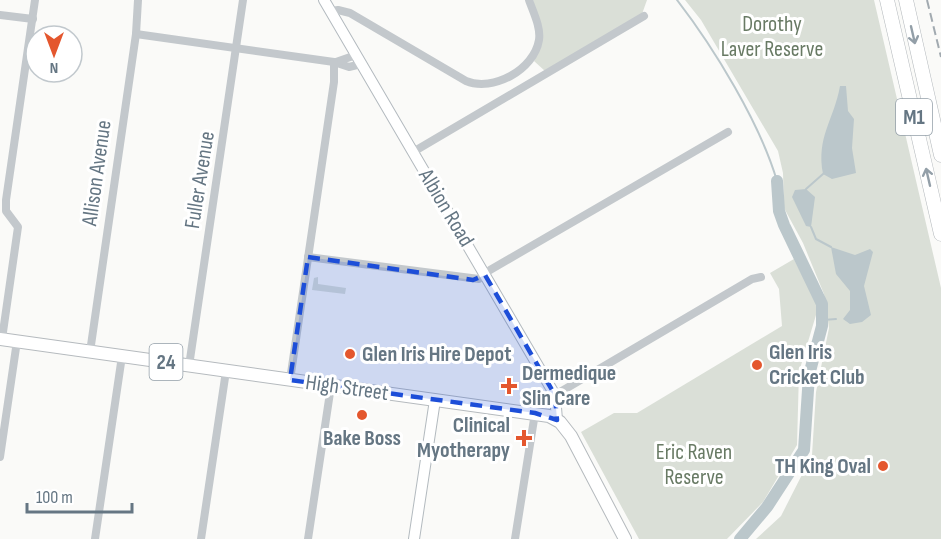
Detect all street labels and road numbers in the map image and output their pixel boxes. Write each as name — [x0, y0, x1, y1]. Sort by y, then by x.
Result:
road number: M1 — [896, 99, 932, 135]
street label: Allison Avenue — [76, 119, 118, 228]
street label: Fuller Avenue — [179, 129, 221, 231]
street label: Albion Road — [412, 163, 480, 252]
road number: 24 — [150, 344, 182, 380]
street label: High Street — [304, 369, 390, 407]

